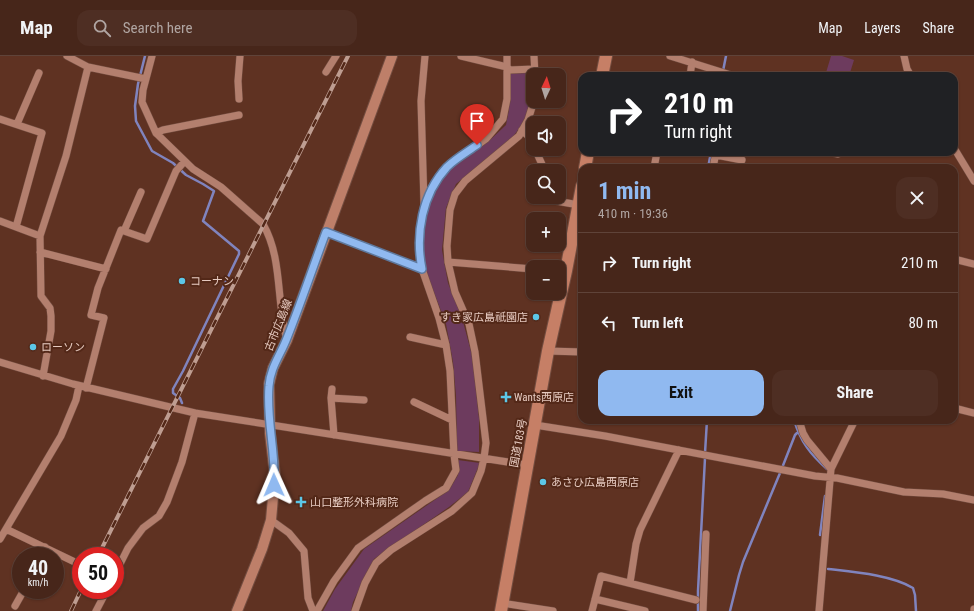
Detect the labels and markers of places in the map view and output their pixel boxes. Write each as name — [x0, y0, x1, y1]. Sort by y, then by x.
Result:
pin — [460, 104, 494, 145]
place label: コーナン — [190, 275, 234, 288]
marker: コーナン — [177, 276, 187, 286]
place label: すき家広島祇園店 — [440, 311, 528, 324]
marker: すき家広島祇園店 — [531, 312, 541, 322]
place label: ローソン — [41, 341, 85, 354]
marker: ローソン — [28, 342, 38, 352]
place label: Wants西原店 — [514, 391, 574, 404]
marker: Wants西原店 — [501, 392, 511, 402]
place label: あさひ広島西原店 — [551, 476, 639, 489]
marker: あさひ広島西原店 — [538, 477, 548, 487]
marker: 山口整形外科病院 — [295, 496, 307, 508]
place label: 山口整形外科病院 — [310, 496, 398, 509]

